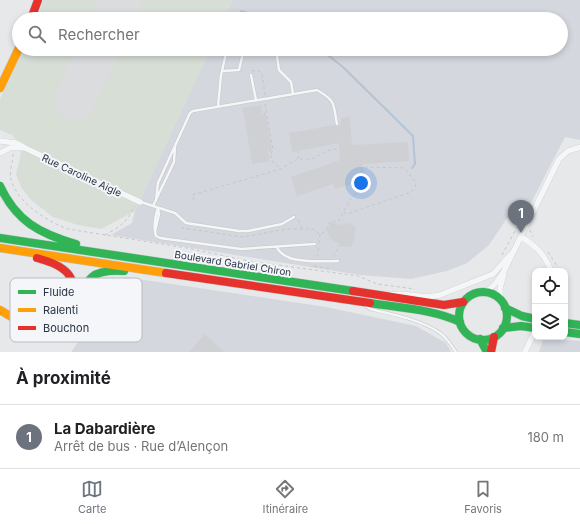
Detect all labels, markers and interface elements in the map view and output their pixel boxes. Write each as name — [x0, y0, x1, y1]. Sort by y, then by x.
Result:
search box — [12, 12, 568, 56]
icon: search — [26, 23, 48, 45]
text: Rechercher — [58, 25, 140, 44]
street label: Rue Caroline Aigle — [40, 151, 124, 199]
your location — [351, 173, 371, 193]
pin: 1 — [508, 200, 534, 233]
street label: Boulevard Gabriel Chiron — [174, 248, 292, 278]
map controls — [532, 268, 568, 340]
button: locate — [532, 268, 568, 304]
legend — [10, 278, 142, 342]
text: Fluide — [43, 285, 74, 299]
text: Ralenti — [43, 303, 78, 317]
button: layers — [532, 304, 568, 340]
text: Bouchon — [43, 321, 89, 335]
text: À proximité — [16, 368, 111, 388]
text: La Dabardière — [54, 419, 155, 438]
text: 1 — [26, 429, 32, 445]
text: 180 m — [527, 429, 564, 445]
text: Arrêt de bus · Rue d’Alençon — [54, 438, 228, 454]
tab: Carte — [78, 478, 106, 516]
tab: Itinéraire — [263, 478, 308, 516]
tab: Favoris — [464, 478, 502, 516]

